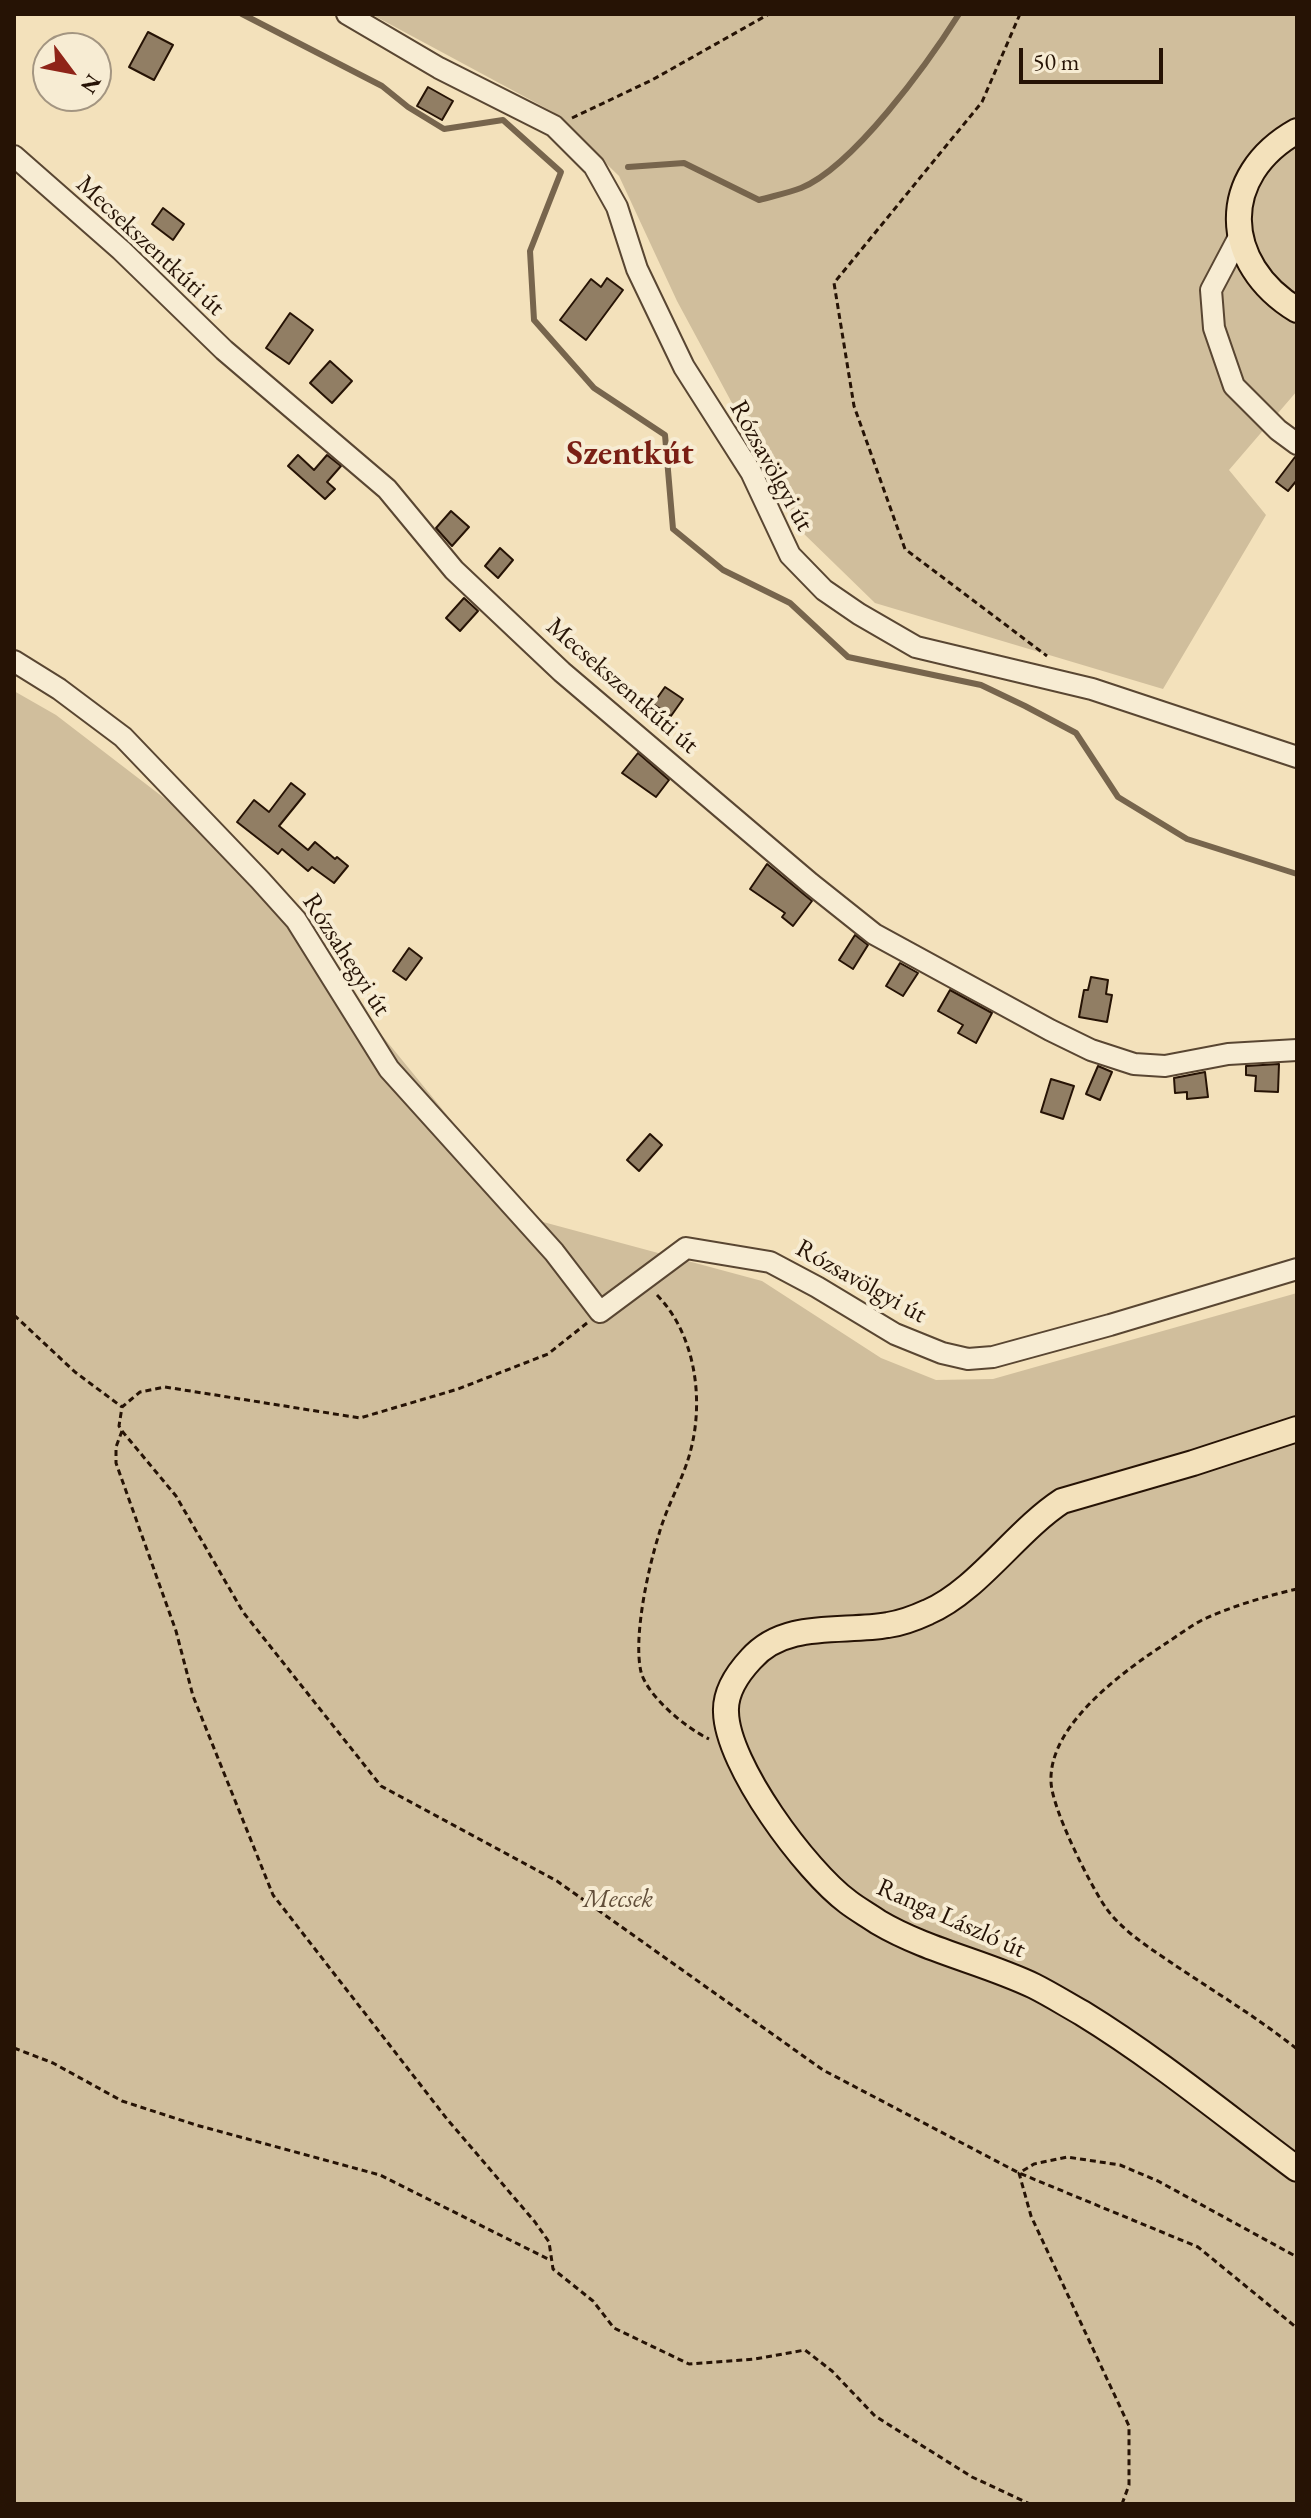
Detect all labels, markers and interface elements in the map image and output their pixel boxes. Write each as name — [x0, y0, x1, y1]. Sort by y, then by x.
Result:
north arrow — [32, 32, 112, 112]
scale bar — [1023, 32, 1167, 82]
text: 50 m — [1033, 46, 1080, 77]
text: N — [74, 69, 108, 99]
street label: Mecsekszentkúti út — [69, 169, 231, 323]
street label: Rózsavölgyi út — [722, 395, 820, 537]
district label: Szentkút — [566, 435, 694, 475]
street label: Mecsekszentkúti út — [539, 611, 705, 761]
street label: Rózsahegyi út — [295, 888, 397, 1022]
street label: Rózsavölgyi út — [790, 1233, 932, 1331]
street label: Ranga László út — [872, 1872, 1030, 1966]
park label: Mecsek — [583, 1884, 653, 1916]

